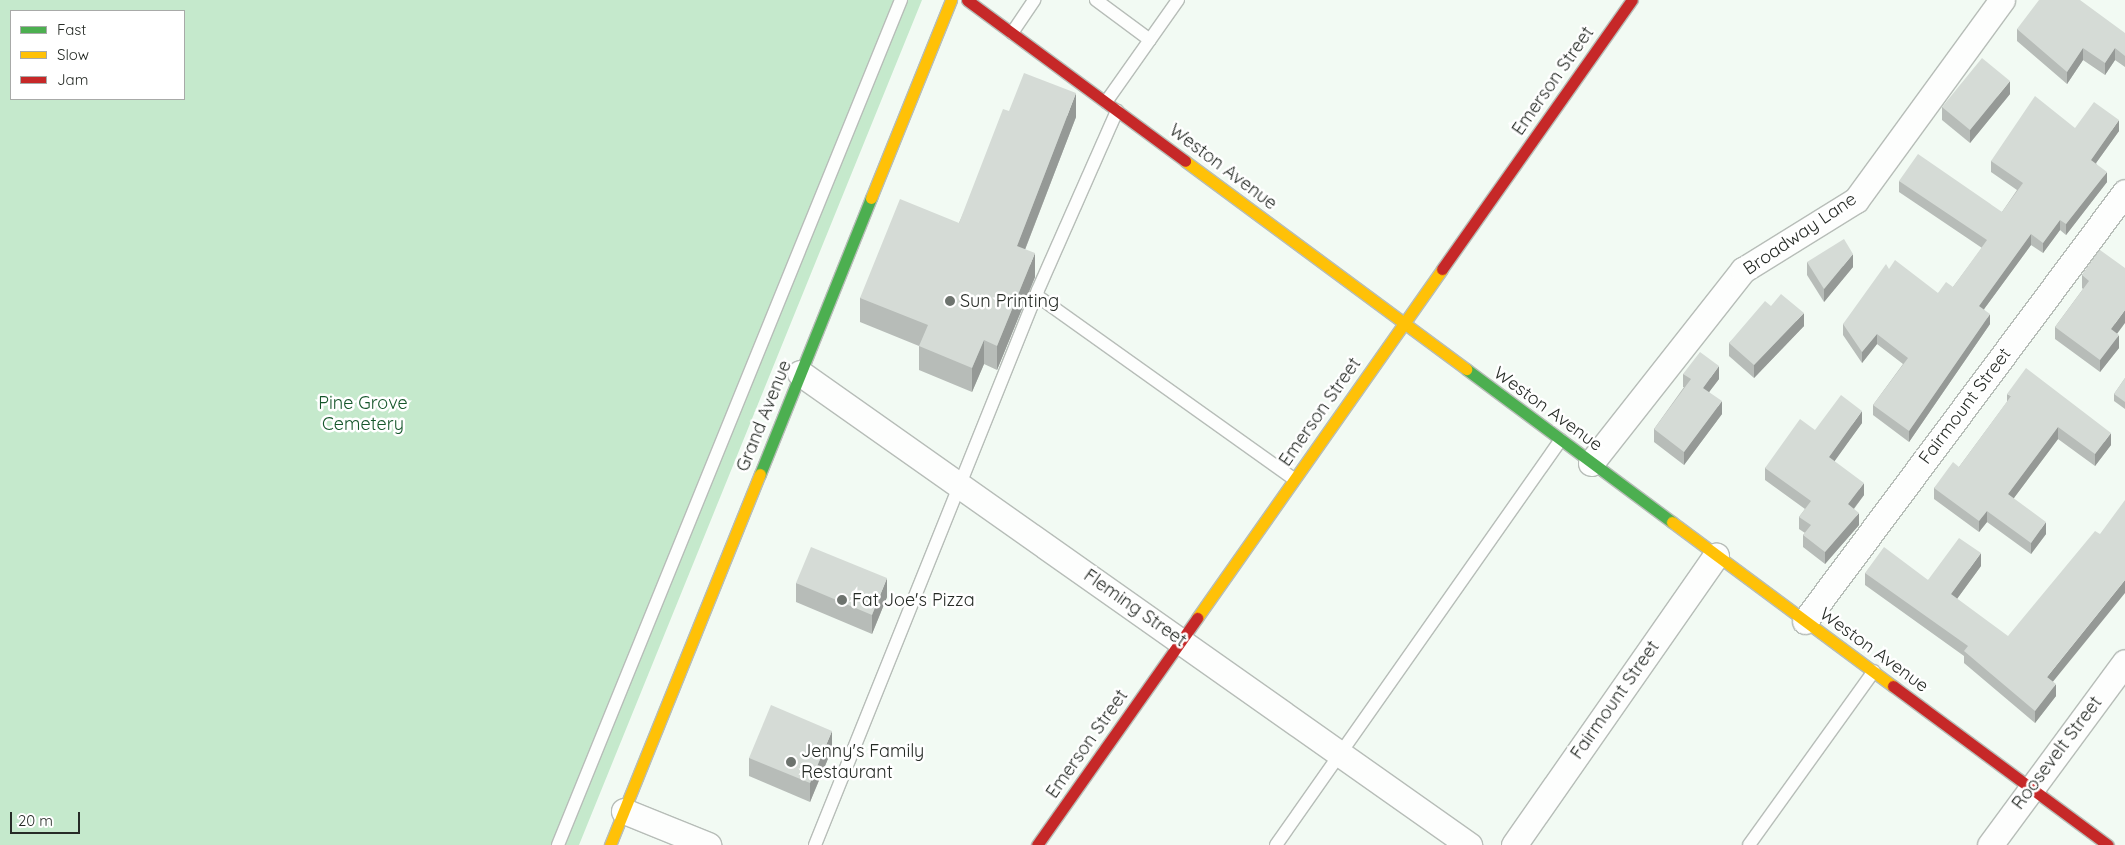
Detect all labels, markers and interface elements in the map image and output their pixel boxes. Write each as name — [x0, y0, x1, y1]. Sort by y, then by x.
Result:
legend — [10, 10, 185, 100]
text: Fast — [57, 20, 86, 39]
street label: Emerson Street — [1508, 23, 1598, 139]
text: Slow — [57, 45, 89, 64]
text: Jam — [57, 70, 88, 89]
street label: Weston Avenue — [1165, 119, 1281, 215]
street label: Broadway Lane — [1739, 188, 1861, 280]
place label: Sun Printing — [960, 290, 1059, 312]
marker: Sun Printing — [944, 295, 956, 307]
street label: Fairmount Street — [1914, 344, 2016, 468]
street label: Emerson Street — [1275, 354, 1365, 470]
street label: Grand Avenue — [732, 357, 796, 475]
street label: Weston Avenue — [1489, 362, 1607, 456]
park label: Pine Grove Cemetery — [318, 393, 408, 436]
street label: Fleming Street — [1080, 565, 1190, 651]
place label: Fat Joe's Pizza — [852, 589, 975, 611]
marker: Fat Joe's Pizza — [836, 594, 848, 606]
street label: Weston Avenue — [1815, 603, 1933, 697]
street label: Fairmount Street — [1566, 637, 1664, 763]
street label: Emerson Street — [1042, 686, 1132, 802]
street label: Roosevelt Street — [2007, 692, 2107, 814]
place label: Jenny's Family Restaurant — [801, 741, 924, 784]
marker: Jenny's Family Restaurant — [785, 756, 797, 768]
scale bar — [12, 802, 82, 834]
text: 20 m — [18, 811, 53, 830]

